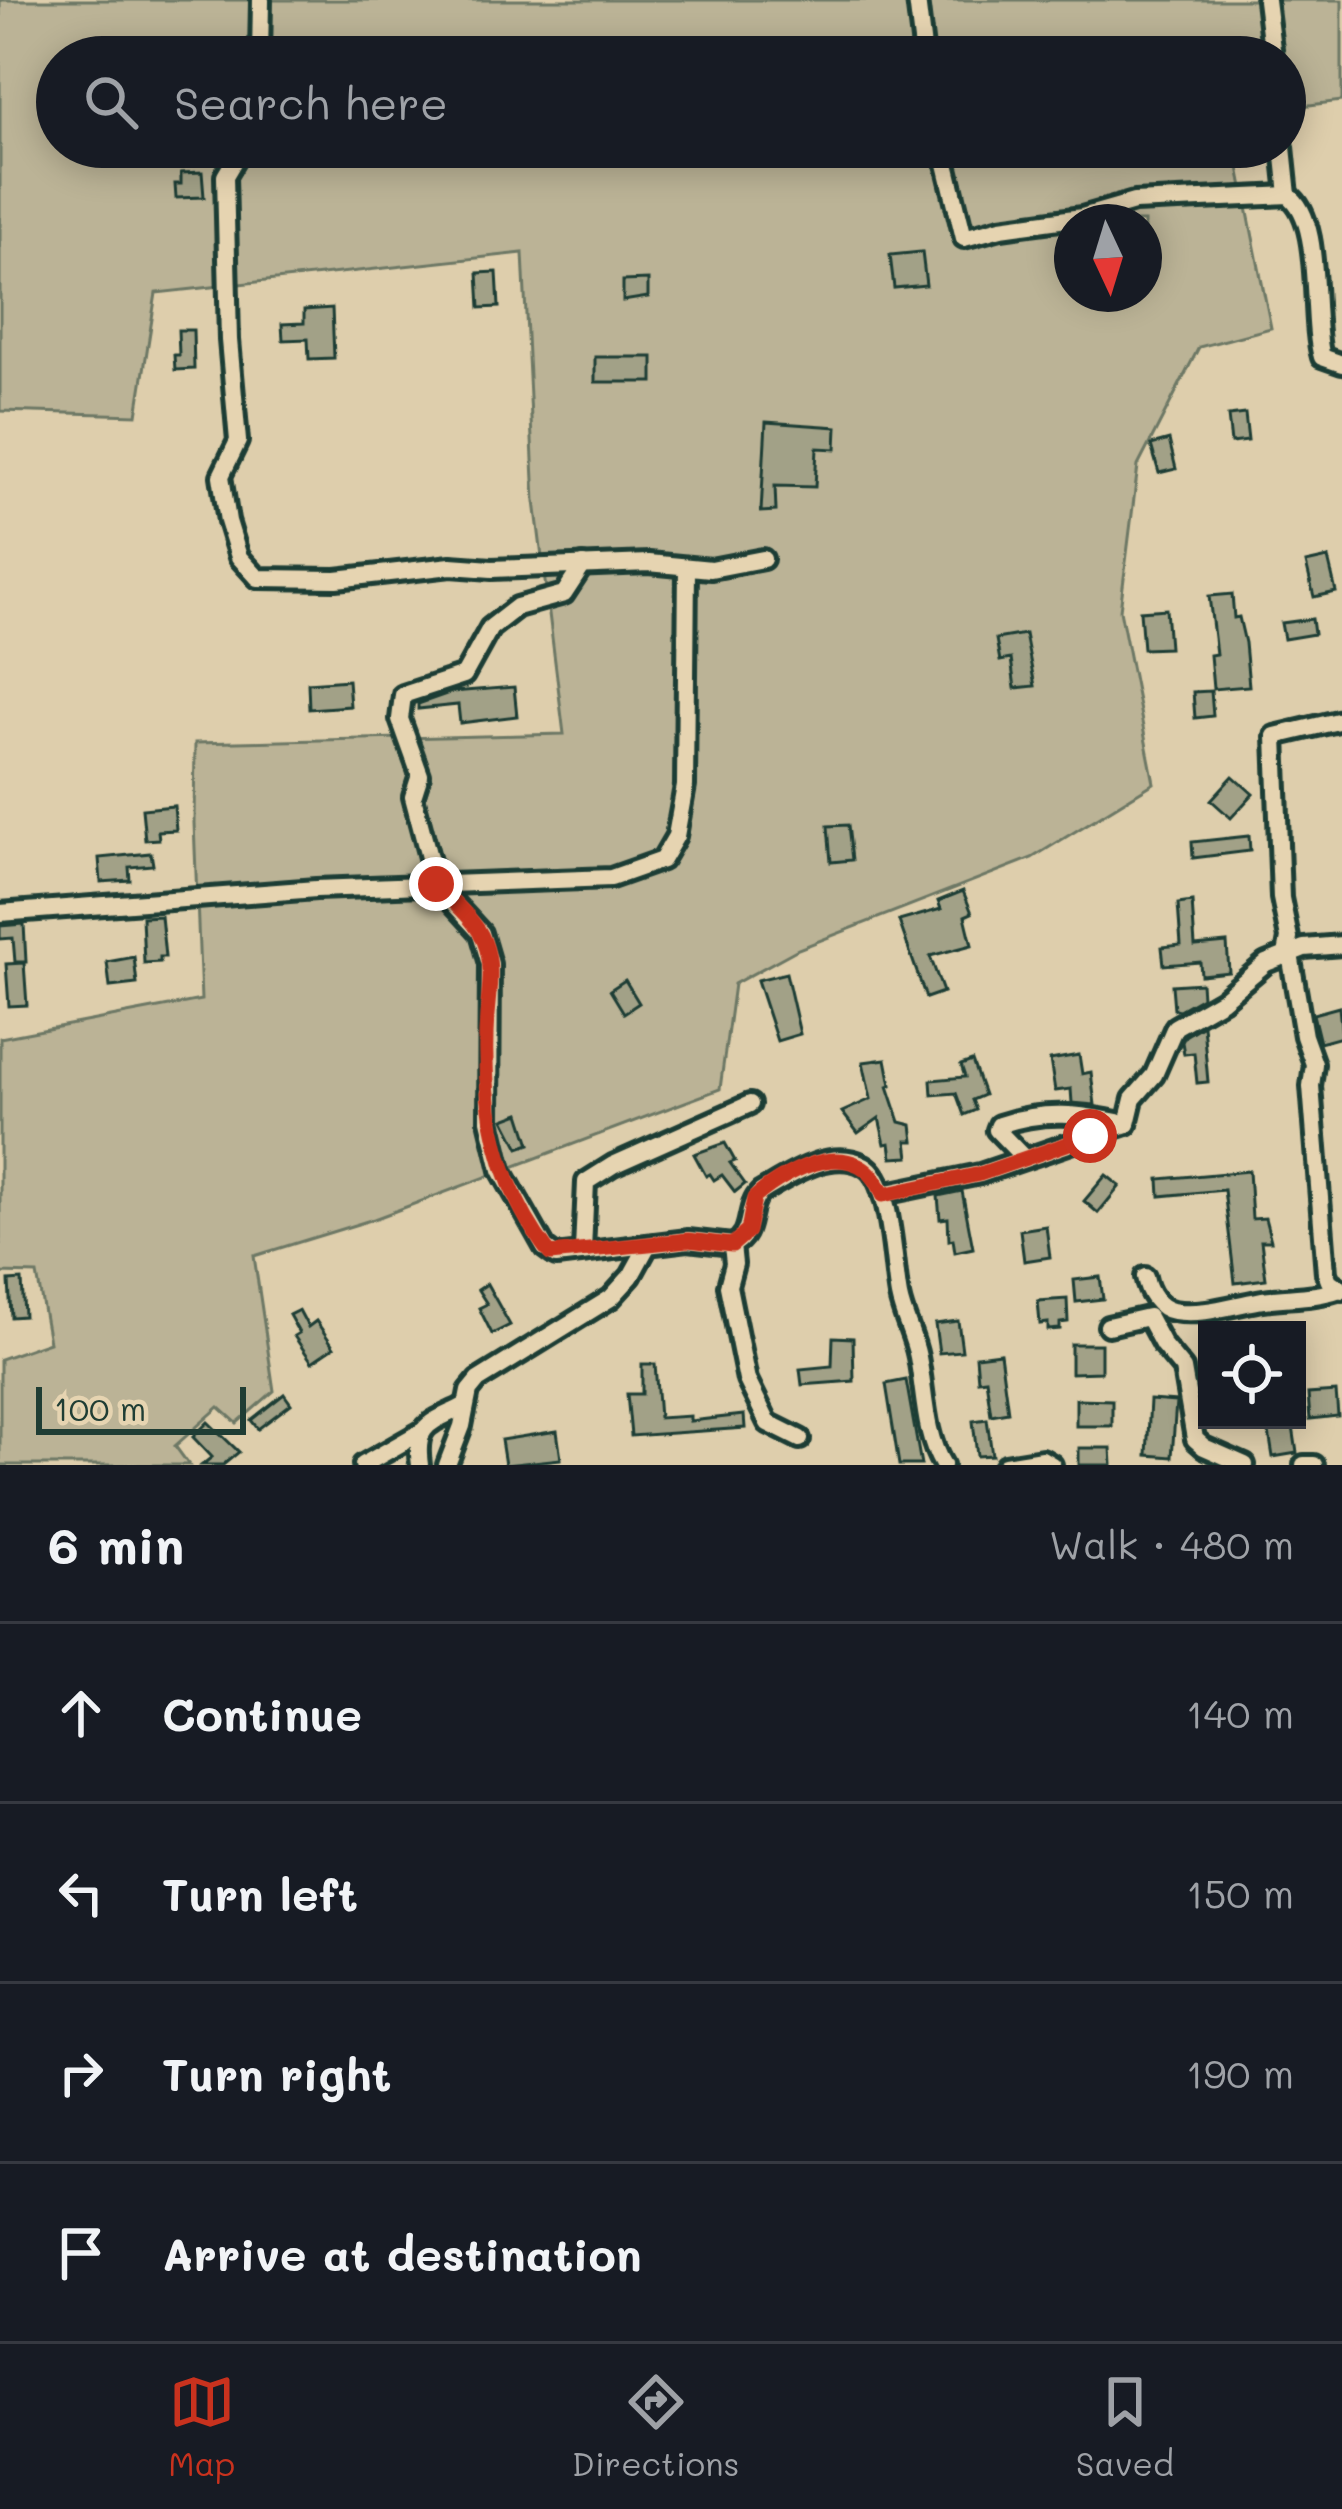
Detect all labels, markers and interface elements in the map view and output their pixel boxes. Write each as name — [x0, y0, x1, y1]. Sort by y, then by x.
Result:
search box — [36, 36, 1306, 168]
icon: search — [78, 69, 144, 135]
text: Search here — [174, 73, 448, 131]
north arrow — [1054, 204, 1162, 312]
route end — [409, 857, 463, 911]
route start — [1063, 1109, 1117, 1163]
map controls — [1198, 1321, 1306, 1429]
button: locate — [1198, 1321, 1306, 1429]
scale bar — [36, 1381, 246, 1434]
text: 100 m — [54, 1386, 146, 1429]
text: 6 min — [48, 1510, 184, 1577]
text: Walk · 480 m — [1049, 1518, 1294, 1569]
icon: ahead — [48, 1680, 114, 1746]
text: Continue — [162, 1684, 362, 1742]
text: 140 m — [1186, 1687, 1294, 1738]
icon: left — [48, 1860, 114, 1926]
text: Turn left — [162, 1864, 358, 1922]
text: 150 m — [1186, 1867, 1294, 1918]
icon: right — [48, 2040, 114, 2106]
text: Turn right — [162, 2044, 391, 2102]
text: 190 m — [1186, 2047, 1294, 2098]
icon: arrive — [48, 2220, 114, 2286]
text: Arrive at destination — [162, 2224, 642, 2282]
tab: Map — [168, 2369, 235, 2484]
tab: Directions — [572, 2369, 739, 2484]
tab: Saved — [1076, 2369, 1174, 2484]

